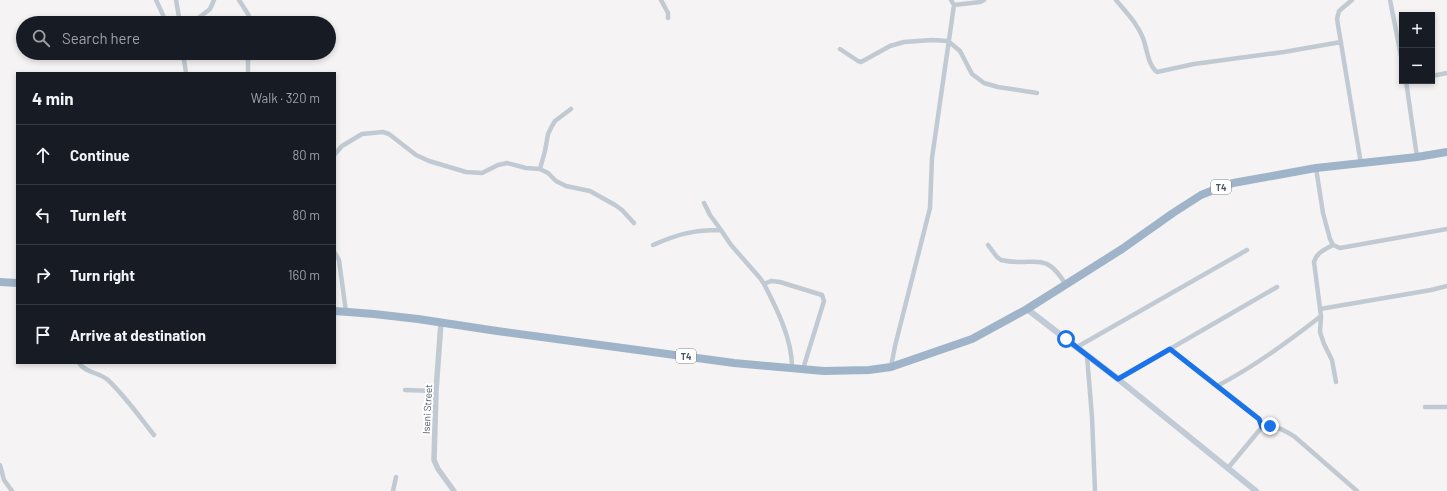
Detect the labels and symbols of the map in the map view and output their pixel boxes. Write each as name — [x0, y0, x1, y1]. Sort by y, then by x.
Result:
road number: T4 — [1211, 180, 1231, 194]
route start — [1057, 330, 1075, 348]
road number: T4 — [676, 349, 696, 363]
street label: Iseni Street — [420, 383, 434, 434]
route end — [1261, 417, 1279, 435]

